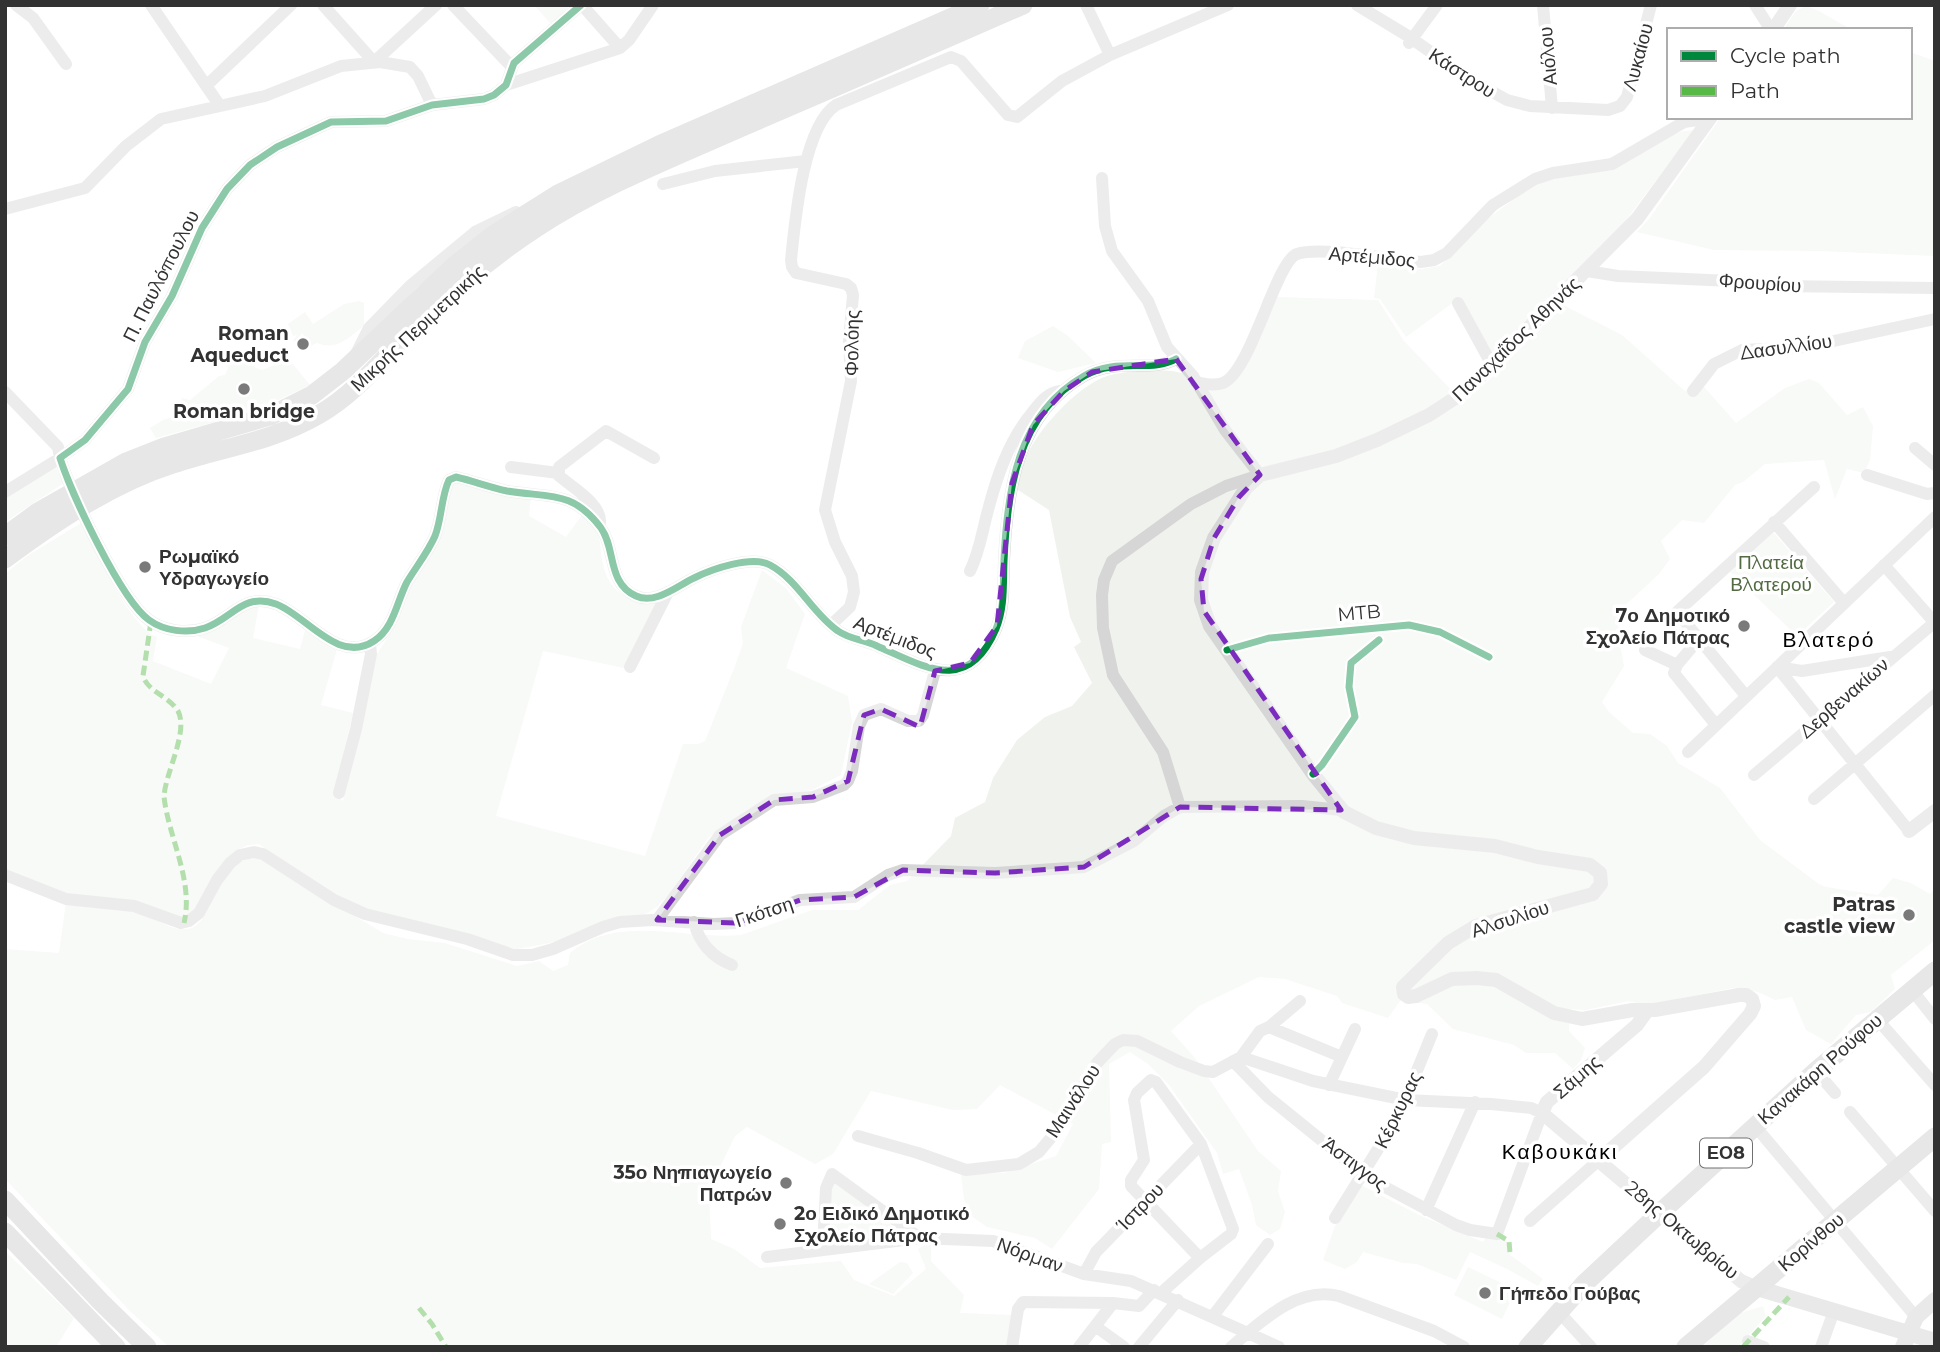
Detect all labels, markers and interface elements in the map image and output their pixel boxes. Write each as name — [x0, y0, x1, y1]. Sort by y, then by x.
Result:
street label: Λυκαίου — [1618, 21, 1658, 93]
street label: Αιόλου — [1534, 26, 1562, 86]
legend — [1667, 28, 1912, 119]
street label: Κάστρου — [1425, 43, 1499, 103]
text: Cycle path — [1730, 43, 1841, 68]
text: Path — [1730, 78, 1780, 103]
street label: Π. Παυλόπουλου — [118, 206, 204, 346]
street label: Αρτέμιδος — [1328, 242, 1416, 272]
street label: Μικρής Περιμετρικής — [346, 260, 490, 396]
street label: Φρουρίου — [1718, 269, 1802, 297]
street label: Παναχαΐδος Αθηνάς — [1447, 272, 1585, 406]
street label: Φολόης — [840, 310, 864, 376]
place label: Roman Aqueduct — [190, 322, 289, 367]
street label: Δασυλλίου — [1739, 329, 1833, 365]
marker: Roman Aqueduct — [295, 336, 311, 352]
marker: Roman bridge — [236, 381, 252, 397]
place label: Roman bridge — [173, 400, 315, 423]
place label: Ρωμαϊκό Υδραγωγείο — [159, 545, 269, 590]
park label: Πλατεία Βλατερού — [1730, 551, 1812, 596]
marker: Ρωμαϊκό Υδραγωγείο — [137, 559, 153, 575]
street label: MTB — [1336, 600, 1382, 626]
place label: 7ο Δημοτικό Σχολείο Πάτρας — [1586, 604, 1730, 649]
street label: Αρτέμιδος — [850, 611, 940, 663]
marker: 7ο Δημοτικό Σχολείο Πάτρας — [1736, 618, 1752, 634]
district label: Βλατερό — [1783, 627, 1875, 652]
street label: Δερβενακίων — [1795, 653, 1893, 743]
street label: Γκότση — [732, 892, 796, 932]
place label: Patras castle view — [1784, 893, 1895, 938]
street label: Αλσυλίου — [1468, 896, 1552, 942]
marker: Patras castle view — [1901, 907, 1917, 923]
street label: Κανακάρη Ρούφου — [1753, 1009, 1887, 1129]
street label: Σάμης — [1549, 1050, 1605, 1104]
street label: Μαινάλου — [1041, 1060, 1105, 1142]
street label: Κέρκυρας — [1370, 1068, 1426, 1152]
street label: Άστιγγος — [1318, 1132, 1392, 1196]
road number: ΕΟ8 — [1700, 1138, 1752, 1168]
district label: Καβουκάκι — [1502, 1139, 1618, 1164]
place label: 35ο Νηπιαγωγείο Πατρών — [612, 1161, 772, 1206]
marker: 35ο Νηπιαγωγείο Πατρών — [778, 1175, 794, 1191]
street label: 28ης Οκτωβρίου — [1621, 1176, 1743, 1284]
street label: Ίστρου — [1111, 1178, 1169, 1237]
place label: 2ο Ειδικό Δημοτικό Σχολείο Πάτρας — [794, 1202, 970, 1247]
street label: Κορίνθου — [1773, 1208, 1849, 1276]
marker: 2ο Ειδικό Δημοτικό Σχολείο Πάτρας — [772, 1216, 788, 1232]
street label: Νόρμαν — [994, 1232, 1066, 1278]
place label: Γήπεδο Γούβας — [1499, 1282, 1641, 1305]
marker: Γήπεδο Γούβας — [1477, 1285, 1493, 1301]

